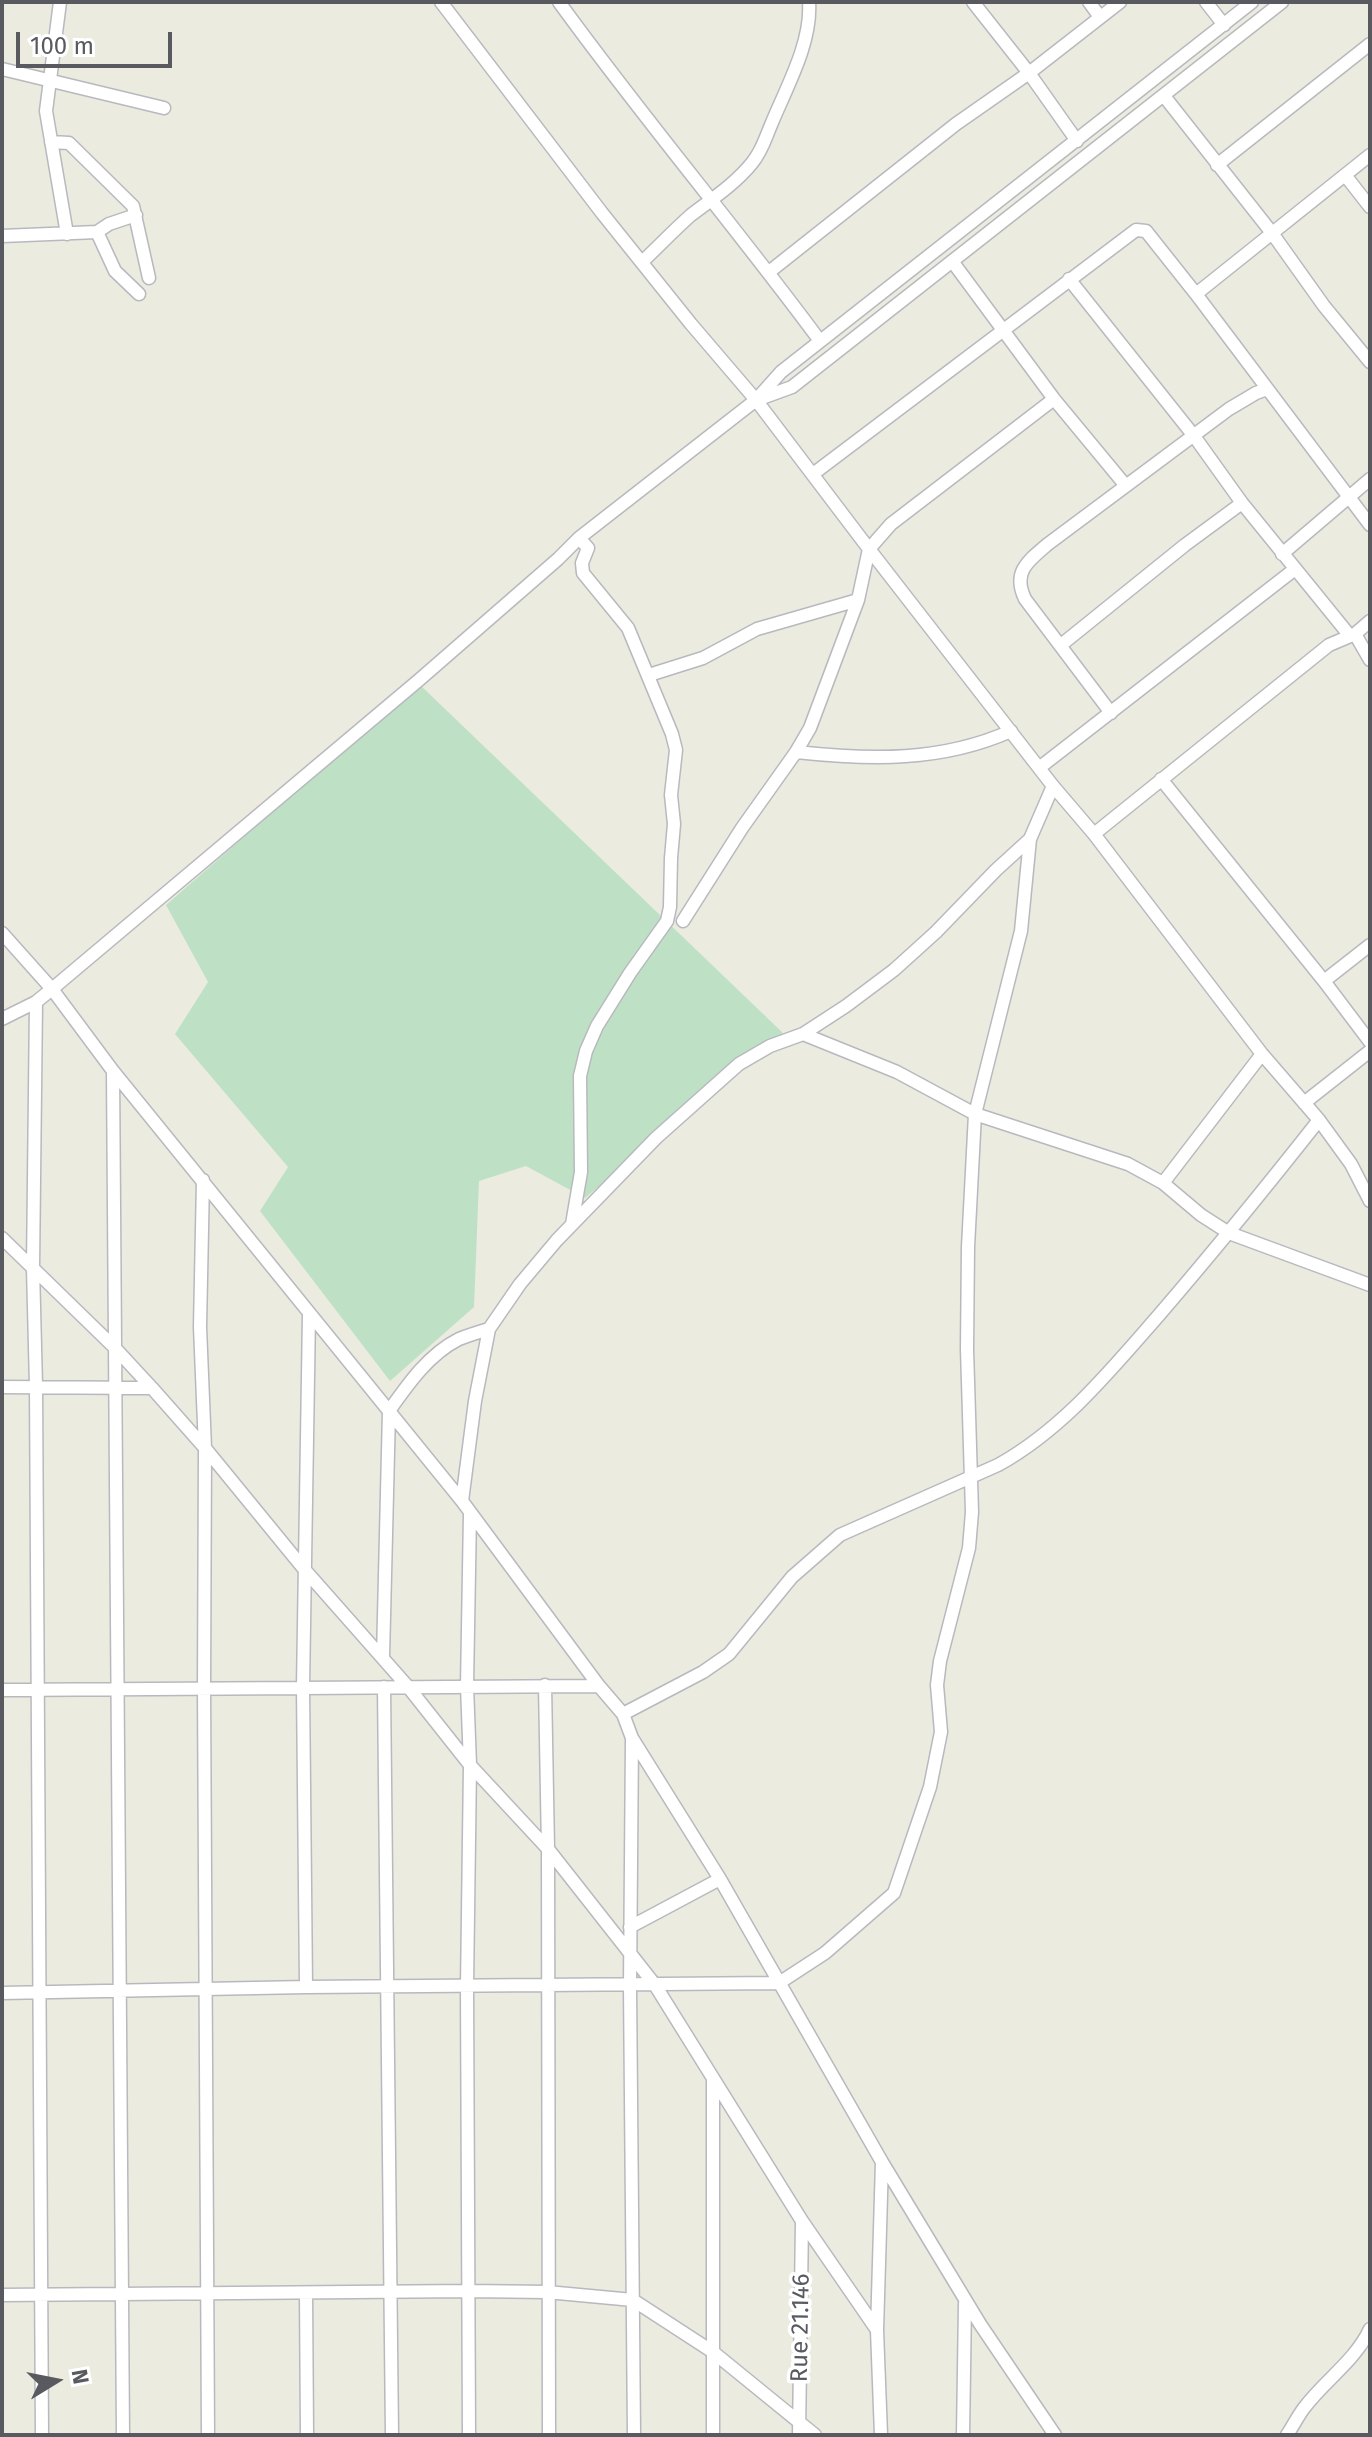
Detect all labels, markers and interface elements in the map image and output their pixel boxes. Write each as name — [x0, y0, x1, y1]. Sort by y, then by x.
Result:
scale bar — [20, 16, 176, 66]
text: 100 m — [30, 32, 94, 60]
street label: Rue 21.146 — [786, 2273, 816, 2383]
north arrow — [16, 2341, 96, 2421]
text: N — [66, 2367, 95, 2386]

